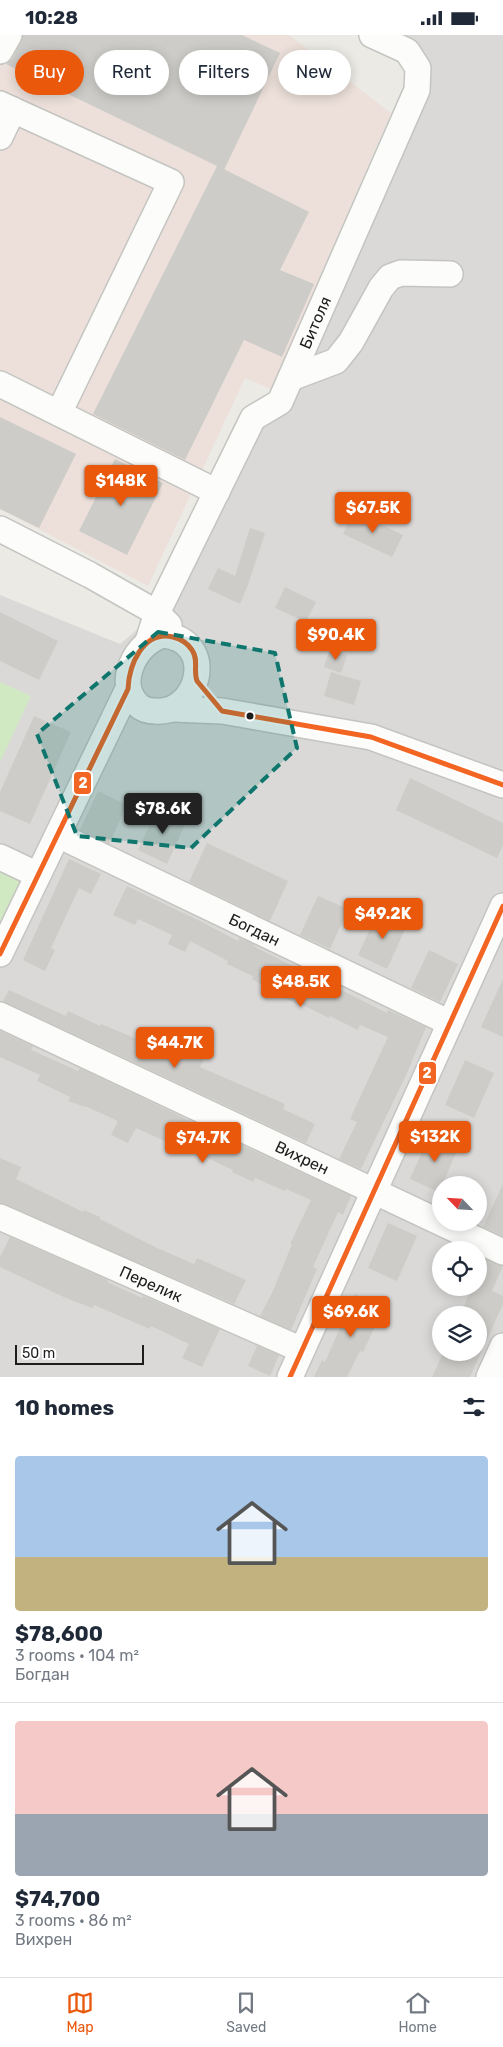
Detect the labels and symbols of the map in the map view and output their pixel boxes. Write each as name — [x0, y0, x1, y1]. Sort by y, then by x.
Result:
street label: Битоля — [295, 293, 335, 352]
pin: $148K — [86, 465, 156, 507]
pin: $67.5K — [332, 491, 414, 534]
pin: $90.4K — [295, 619, 377, 661]
unlabelled marker — [245, 711, 255, 721]
line badge: 2 — [73, 771, 92, 795]
text: 2 — [78, 775, 88, 792]
pin: $78.6K — [122, 793, 204, 835]
pin: $49.2K — [342, 897, 424, 940]
street label: Богдан — [226, 909, 283, 950]
pin: $48.5K — [260, 965, 342, 1008]
pin: $44.7K — [134, 1027, 216, 1069]
line badge: 2 — [418, 1061, 437, 1085]
text: 2 — [422, 1065, 432, 1082]
pin: $74.7K — [162, 1121, 244, 1164]
pin: $132K — [400, 1121, 470, 1163]
street label: Вихрен — [272, 1137, 332, 1178]
north arrow — [432, 1176, 488, 1231]
street label: Перелик — [117, 1261, 186, 1306]
pin: $69.6K — [310, 1295, 392, 1338]
scale bar — [15, 1342, 144, 1365]

